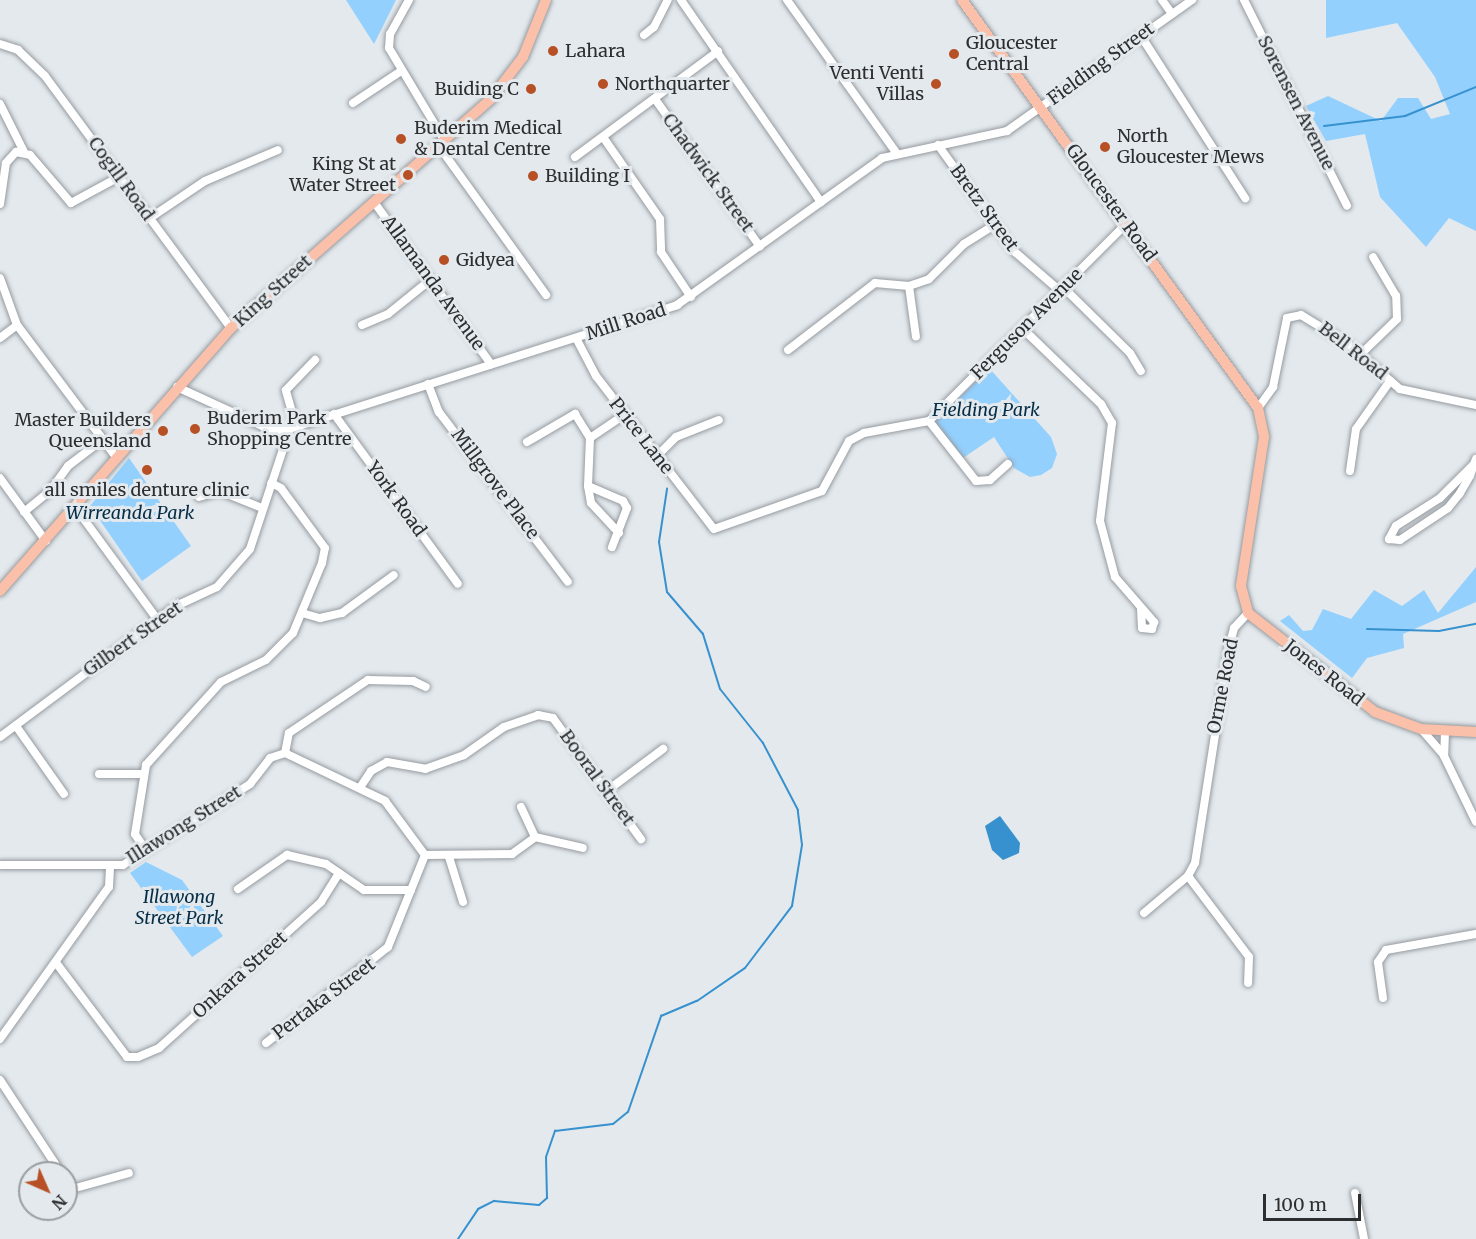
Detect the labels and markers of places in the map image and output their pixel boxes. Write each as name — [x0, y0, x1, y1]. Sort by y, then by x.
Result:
place label: Gloucester Central — [966, 33, 1058, 76]
place label: Lahara — [565, 40, 625, 62]
marker: Lahara — [546, 44, 560, 58]
marker: Gloucester Central — [947, 47, 961, 61]
place label: Venti Venti Villas — [830, 63, 924, 106]
place label: Northquarter — [615, 73, 730, 95]
marker: Northquarter — [596, 77, 610, 91]
marker: Venti Venti Villas — [929, 77, 943, 91]
place label: Buiding C — [435, 78, 519, 100]
marker: Buiding C — [524, 82, 538, 96]
place label: Buderim Medical & Dental Centre — [414, 118, 562, 160]
place label: North Gloucester Mews — [1117, 126, 1264, 168]
marker: Buderim Medical & Dental Centre — [392, 130, 410, 148]
marker: North Gloucester Mews — [1098, 140, 1112, 154]
place label: King St at Water Street — [289, 154, 396, 196]
place label: Building I — [545, 165, 630, 187]
marker: King St at Water Street — [401, 168, 415, 182]
marker: Building I — [526, 169, 540, 183]
place label: Gidyea — [456, 249, 515, 271]
marker: Gidyea — [437, 253, 451, 267]
place label: Buderim Park Shopping Centre — [207, 408, 352, 450]
place label: Master Builders Queensland — [15, 410, 151, 452]
marker: Buderim Park Shopping Centre — [188, 422, 202, 436]
marker: Master Builders Queensland — [156, 424, 170, 438]
marker: all smiles denture clinic — [140, 463, 154, 477]
place label: all smiles denture clinic — [45, 479, 249, 501]

